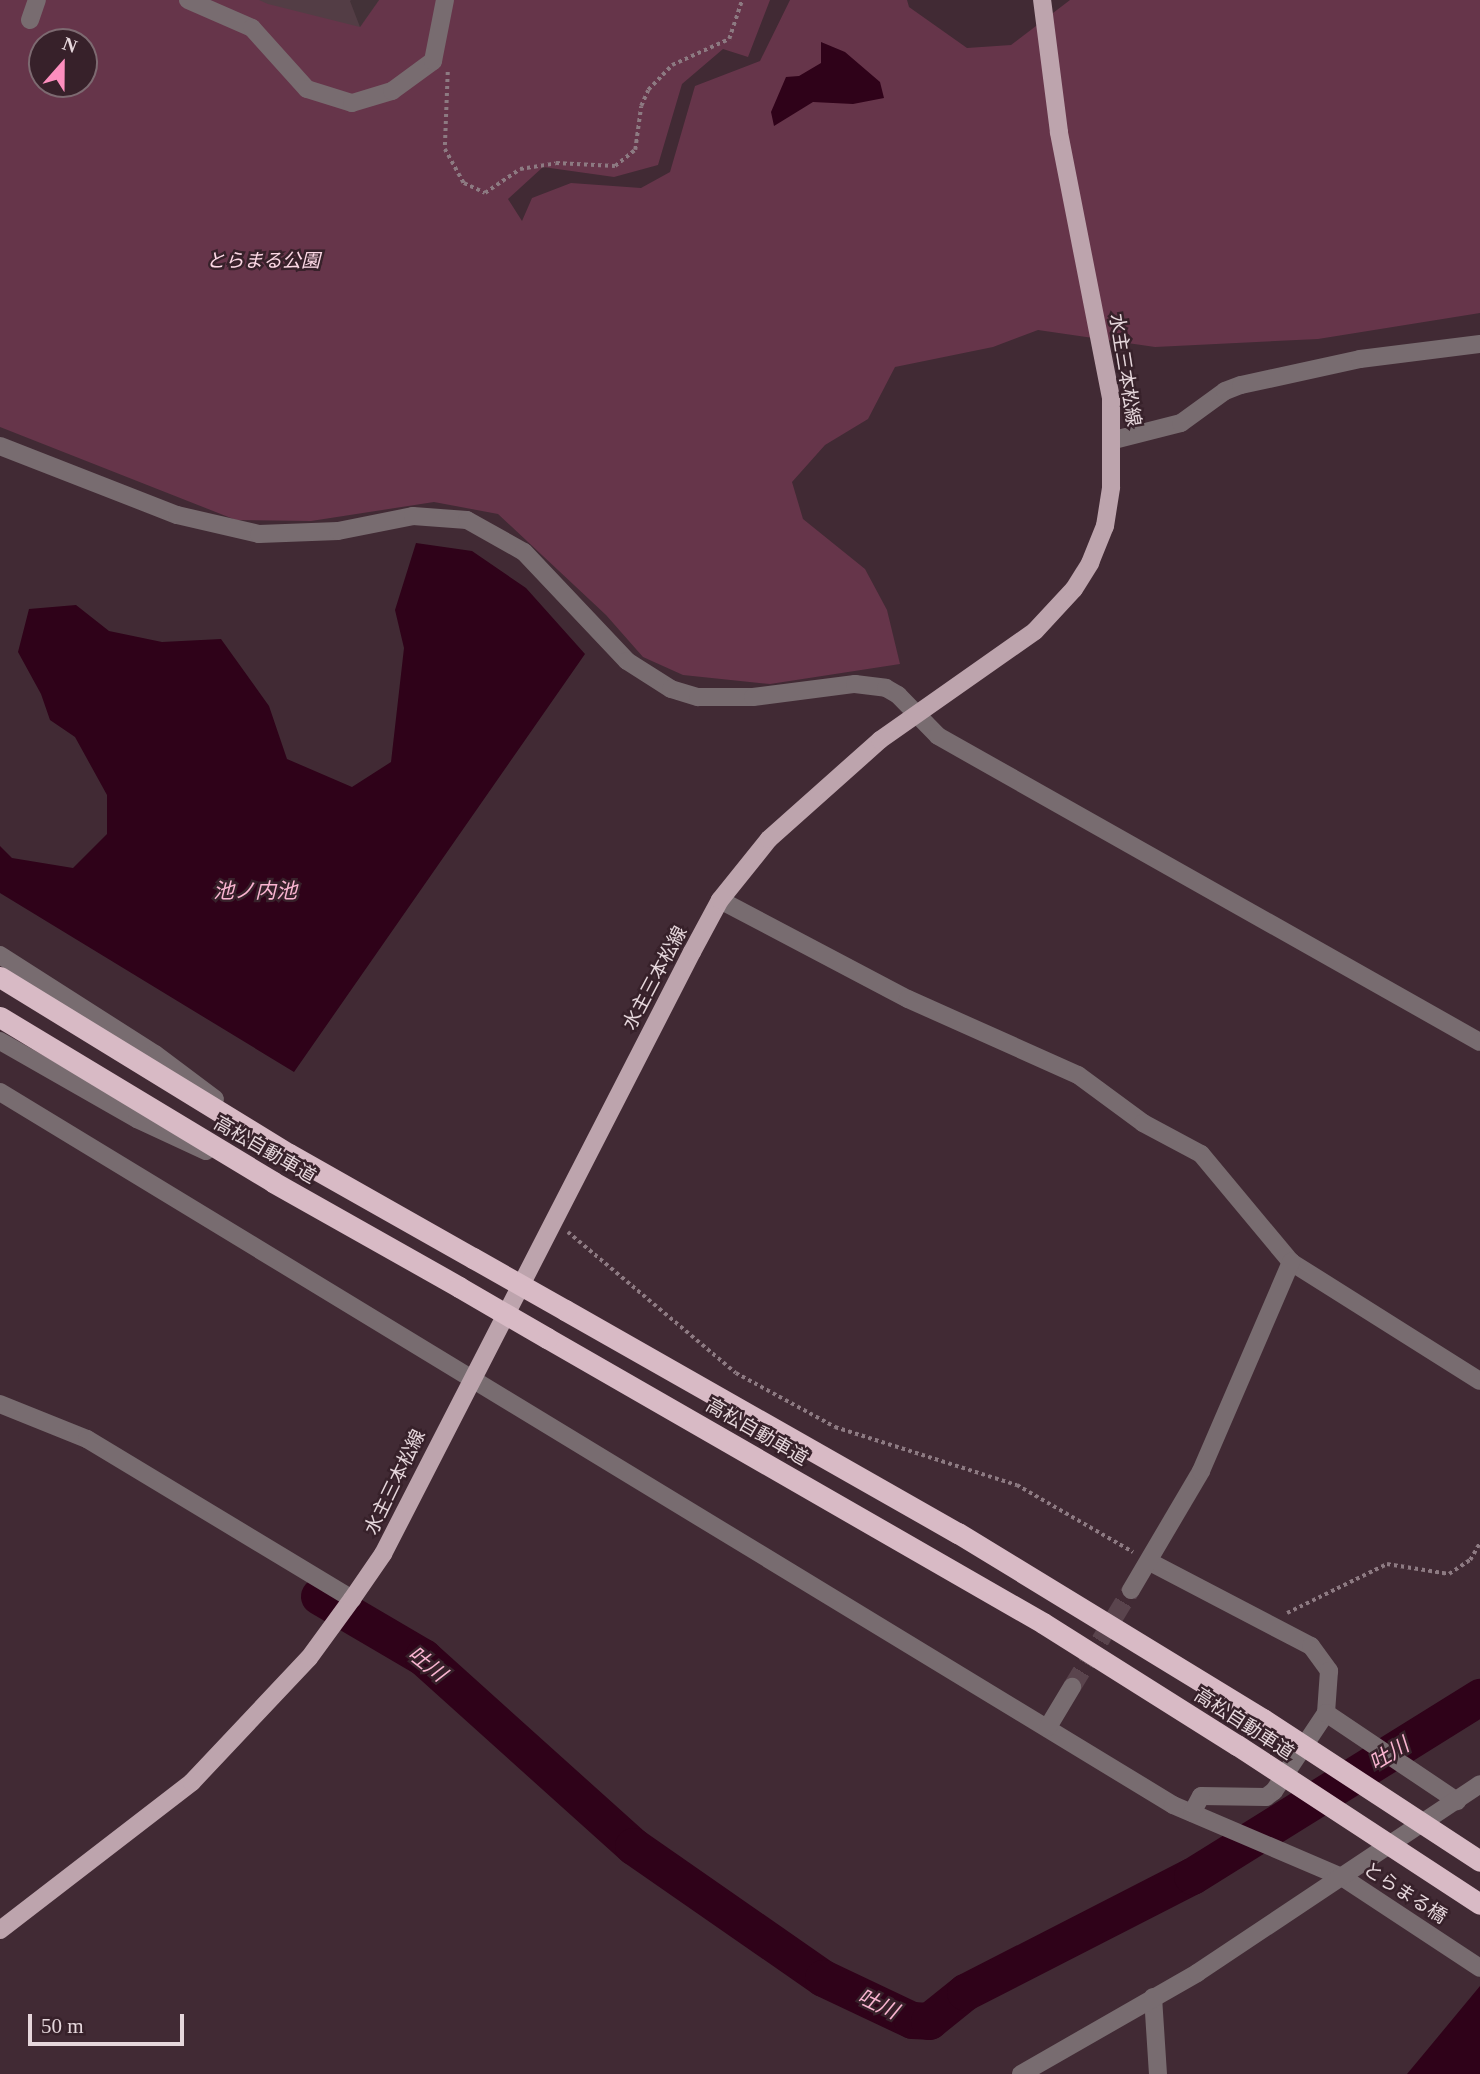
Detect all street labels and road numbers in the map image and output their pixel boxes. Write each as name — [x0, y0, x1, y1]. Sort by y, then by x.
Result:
street label: 水主三本松線 — [1105, 312, 1145, 428]
street label: 水主三本松線 — [618, 922, 692, 1034]
street label: 高松自動車道 — [210, 1112, 320, 1188]
street label: 高松自動車道 — [702, 1394, 812, 1470]
street label: 水主三本松線 — [360, 1426, 430, 1538]
street label: 高松自動車道 — [1190, 1683, 1298, 1765]
street label: とらまる橋 — [1359, 1858, 1451, 1928]

